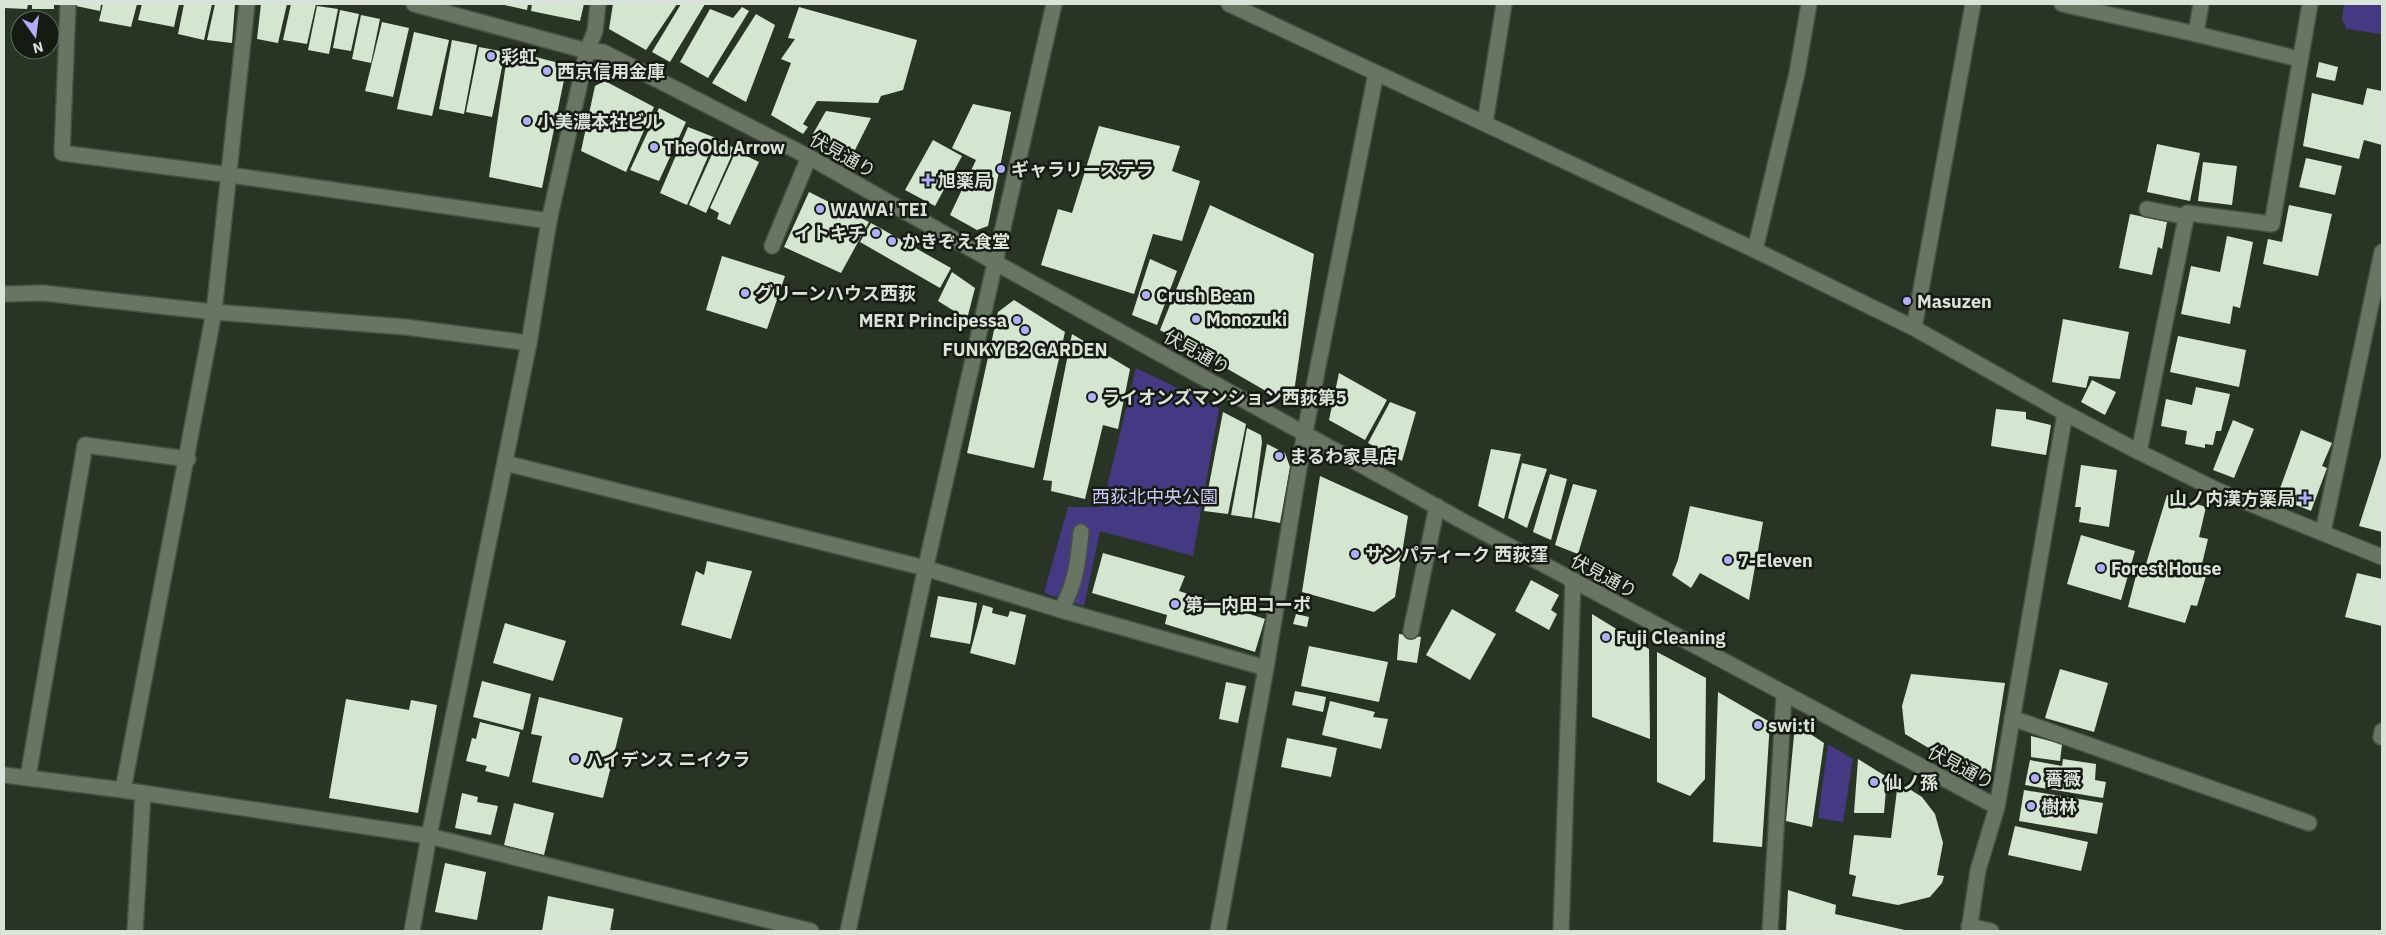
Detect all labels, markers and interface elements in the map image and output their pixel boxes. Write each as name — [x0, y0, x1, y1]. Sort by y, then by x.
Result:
north arrow — [10, 10, 60, 60]
text: N — [31, 38, 45, 58]
place label: 彩虹 — [501, 45, 537, 68]
marker: 彩虹 — [485, 50, 497, 62]
place label: 西京信用金庫 — [557, 60, 665, 83]
marker: 西京信用金庫 — [541, 65, 553, 77]
place label: 小美濃本社ビル — [537, 110, 663, 133]
marker: 小美濃本社ビル — [521, 115, 533, 127]
street label: 伏見通り — [806, 127, 880, 183]
place label: The Old Arrow — [664, 136, 785, 159]
marker: The Old Arrow — [648, 141, 660, 153]
place label: ギャラリーステラ — [1011, 158, 1154, 181]
marker: ギャラリーステラ — [995, 163, 1007, 175]
place label: 旭薬局 — [938, 169, 992, 192]
marker: 旭薬局 — [922, 174, 934, 186]
place label: WAWA! TEI — [830, 198, 927, 221]
marker: WAWA! TEI — [814, 203, 826, 215]
place label: イトキチ — [794, 222, 866, 245]
marker: イトキチ — [870, 227, 882, 239]
place label: かきぞえ食堂 — [902, 230, 1010, 253]
marker: かきぞえ食堂 — [886, 235, 898, 247]
place label: グリーンハウス西荻 — [755, 282, 916, 305]
place label: Crush Bean — [1156, 284, 1253, 307]
marker: グリーンハウス西荻 — [739, 287, 751, 299]
marker: Crush Bean — [1140, 289, 1152, 301]
place label: Masuzen — [1917, 290, 1992, 313]
marker: Masuzen — [1901, 295, 1913, 307]
place label: Monozuki — [1206, 308, 1287, 331]
place label: MERI Principessa — [859, 309, 1007, 332]
marker: Monozuki — [1190, 313, 1202, 325]
marker: MERI Principessa — [1011, 314, 1023, 326]
marker: FUNKY B2 GARDEN — [1019, 324, 1031, 336]
street label: 伏見通り — [1160, 324, 1234, 380]
place label: FUNKY B2 GARDEN — [942, 338, 1108, 361]
place label: ライオンズマンション西荻第5 — [1102, 386, 1347, 409]
marker: ライオンズマンション西荻第5 — [1086, 391, 1098, 403]
place label: まるわ家具店 — [1289, 445, 1397, 468]
marker: まるわ家具店 — [1273, 450, 1285, 462]
park label: 西荻北中央公園 — [1092, 485, 1218, 508]
place label: 山ノ内漢方薬局 — [2169, 487, 2295, 510]
marker: 山ノ内漢方薬局 — [2299, 492, 2311, 504]
place label: サンパティーク 西荻窪 — [1365, 543, 1548, 566]
marker: サンパティーク 西荻窪 — [1349, 548, 1361, 560]
street label: 伏見通り — [1567, 549, 1641, 603]
place label: 7-Eleven — [1738, 549, 1813, 572]
marker: 7-Eleven — [1722, 554, 1734, 566]
place label: Forest House — [2111, 557, 2222, 580]
marker: Forest House — [2095, 562, 2107, 574]
place label: 第一内田コーポ — [1185, 593, 1311, 616]
marker: 第一内田コーポ — [1169, 598, 1181, 610]
place label: Fuji Cleaning — [1616, 626, 1725, 649]
marker: Fuji Cleaning — [1600, 631, 1612, 643]
place label: swi:ti — [1768, 714, 1815, 737]
marker: swi:ti — [1752, 719, 1764, 731]
street label: 伏見通り — [1924, 740, 1998, 794]
place label: ハイデンス ニイクラ — [585, 748, 750, 771]
marker: ハイデンス ニイクラ — [569, 753, 581, 765]
place label: 薔薇 — [2045, 767, 2081, 790]
place label: 仙ノ孫 — [1884, 771, 1938, 794]
marker: 薔薇 — [2029, 772, 2041, 784]
marker: 仙ノ孫 — [1868, 776, 1880, 788]
place label: 樹林 — [2041, 795, 2077, 818]
marker: 樹林 — [2025, 800, 2037, 812]

